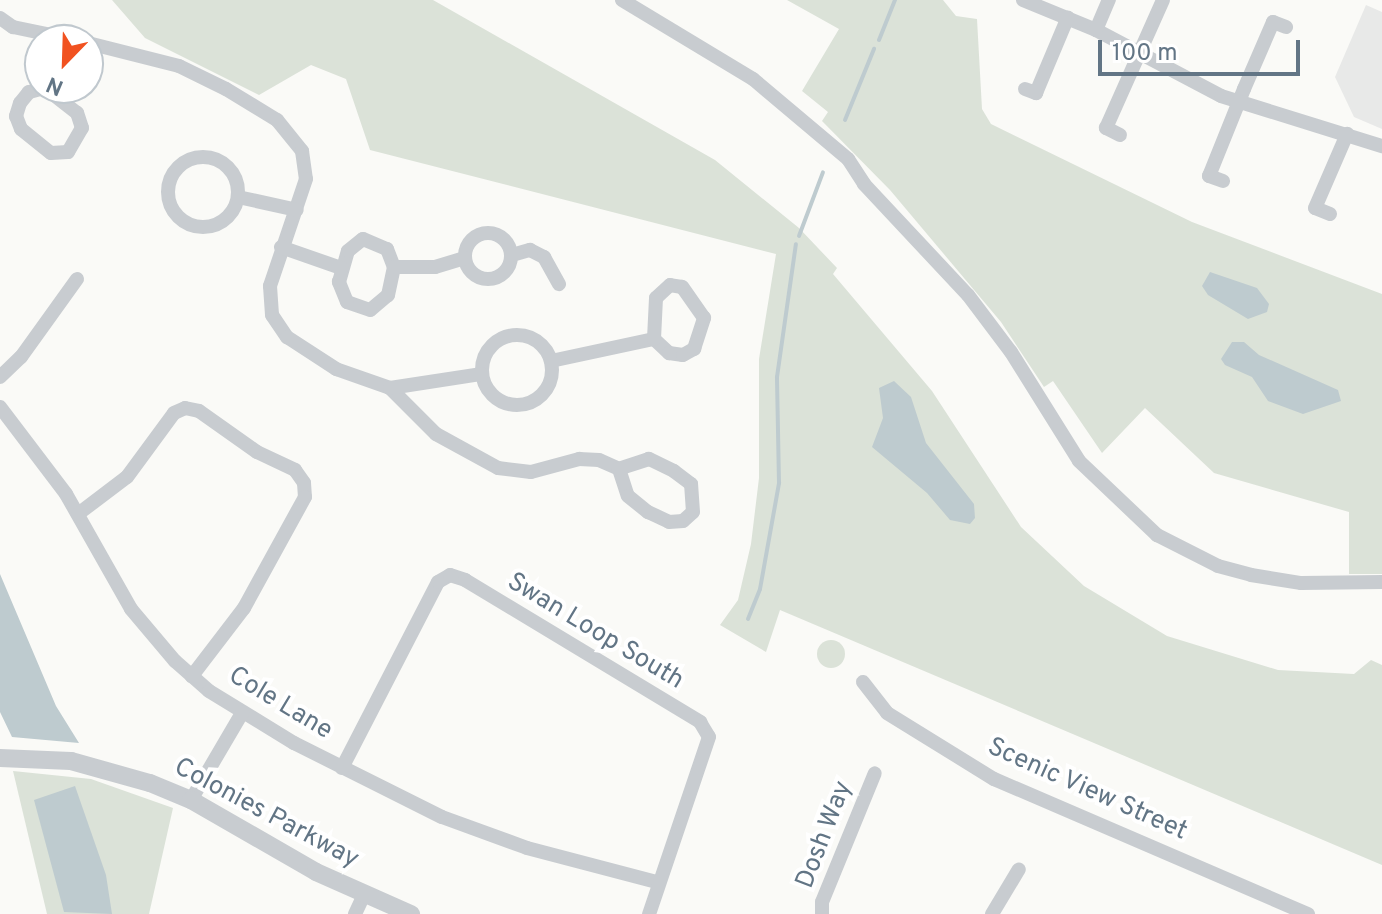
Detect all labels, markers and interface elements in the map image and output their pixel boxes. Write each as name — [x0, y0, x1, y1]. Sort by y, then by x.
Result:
north arrow — [24, 24, 104, 104]
scale bar — [1102, 24, 1304, 74]
text: 100 m — [1112, 39, 1178, 69]
text: N — [43, 69, 68, 100]
street label: Swan Loop South — [501, 567, 689, 697]
street label: Cole Lane — [222, 661, 338, 747]
street label: Scenic View Street — [982, 732, 1192, 848]
street label: Colonies Parkway — [168, 752, 364, 876]
street label: Dosh Way — [790, 777, 860, 893]

